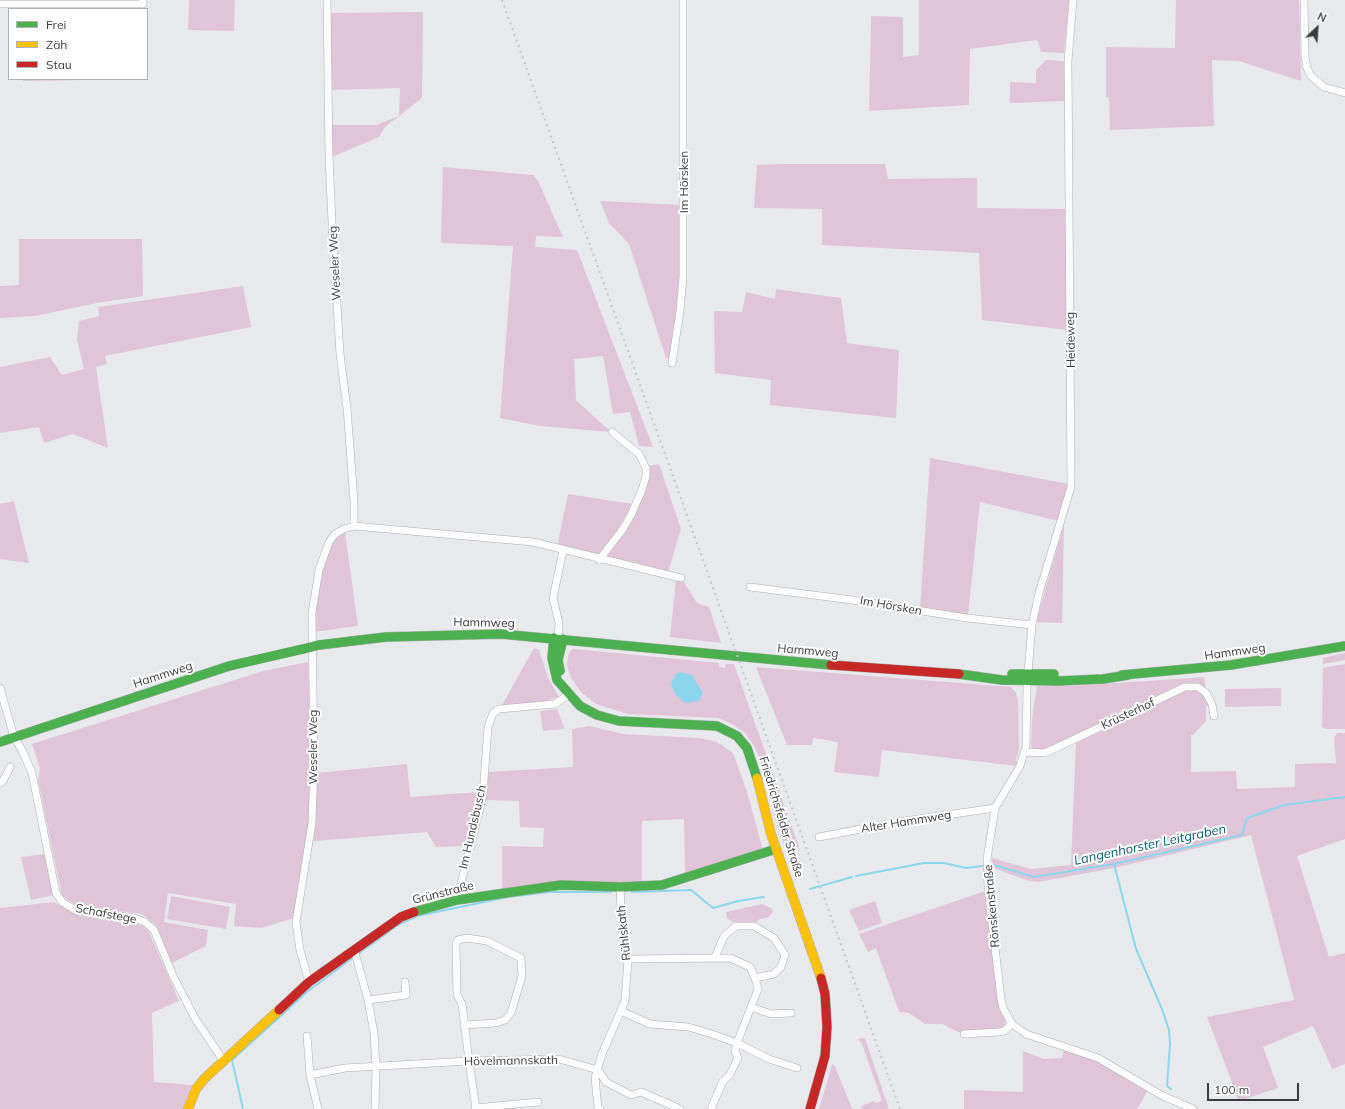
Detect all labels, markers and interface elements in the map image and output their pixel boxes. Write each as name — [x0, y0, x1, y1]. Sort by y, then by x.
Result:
legend — [8, 8, 148, 80]
north arrow — [1297, 8, 1337, 48]
text: N — [1315, 9, 1329, 25]
text: Frei — [46, 17, 66, 32]
text: Zäh — [46, 37, 67, 52]
text: Stau — [46, 57, 72, 72]
street label: Im Hörsken — [677, 151, 691, 213]
street label: Weseler Weg — [326, 225, 344, 301]
street label: Heideweg — [1063, 312, 1079, 368]
street label: Im Hörsken — [859, 593, 923, 619]
street label: Hammweg — [453, 615, 515, 631]
street label: Hammweg — [777, 641, 839, 661]
street label: Hammweg — [1204, 641, 1266, 663]
street label: Hammweg — [132, 659, 194, 691]
street label: Krüsterhof — [1099, 695, 1157, 733]
street label: Weseler Weg — [306, 710, 320, 784]
street label: Friedrichsfelder Straße — [756, 755, 806, 879]
street label: Im Hundsbusch — [456, 783, 490, 871]
street label: Alter Hammweg — [860, 808, 952, 836]
water label: Langenhorster Leitgraben — [1072, 821, 1228, 869]
street label: Rönskenstraße — [981, 864, 1003, 948]
street label: Grünstraße — [411, 878, 475, 908]
street label: Schafstege — [74, 901, 138, 927]
street label: Rühlskath — [614, 905, 634, 961]
street label: Hövelmannskath — [464, 1053, 558, 1069]
scale bar — [1209, 1075, 1301, 1101]
text: 100 m — [1214, 1082, 1249, 1097]

